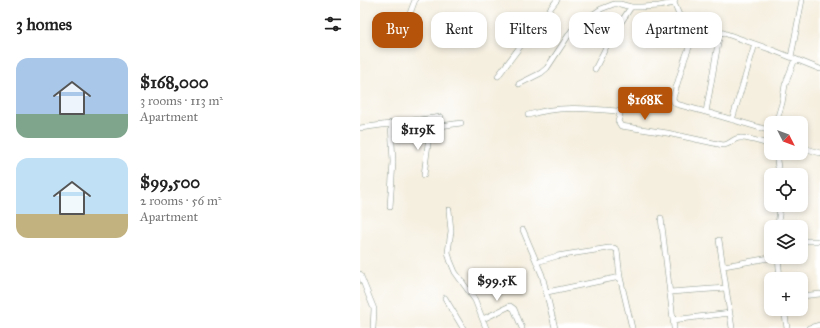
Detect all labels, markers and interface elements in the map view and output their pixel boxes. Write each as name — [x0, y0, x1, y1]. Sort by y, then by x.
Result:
chip: Buy — [372, 12, 423, 48]
chip: Rent — [431, 12, 487, 48]
chip: Filters — [495, 12, 561, 48]
chip: New — [569, 12, 624, 48]
chip: Apartment — [632, 12, 722, 48]
icon: filters — [322, 13, 344, 35]
text: 3 homes — [16, 14, 72, 35]
text: $168,000 — [140, 72, 209, 93]
icon: home — [48, 74, 96, 122]
pin: $168K — [617, 87, 673, 121]
text: $168K — [627, 92, 663, 108]
text: 3 rooms · 113 m² — [140, 93, 223, 109]
text: Apartment — [140, 109, 198, 125]
north arrow — [764, 116, 808, 160]
map controls — [764, 116, 808, 316]
pin: $119K — [390, 117, 446, 151]
text: $119K — [401, 122, 435, 138]
button: locate — [764, 168, 808, 212]
text: $99,500 — [140, 172, 200, 193]
icon: home — [48, 174, 96, 222]
text: 2 rooms · 56 m² — [140, 193, 222, 209]
text: Apartment — [140, 209, 198, 225]
button: layers — [764, 220, 808, 264]
pin: $99.5K — [464, 268, 530, 302]
button: + — [764, 272, 808, 316]
text: $99.5K — [477, 273, 517, 289]

